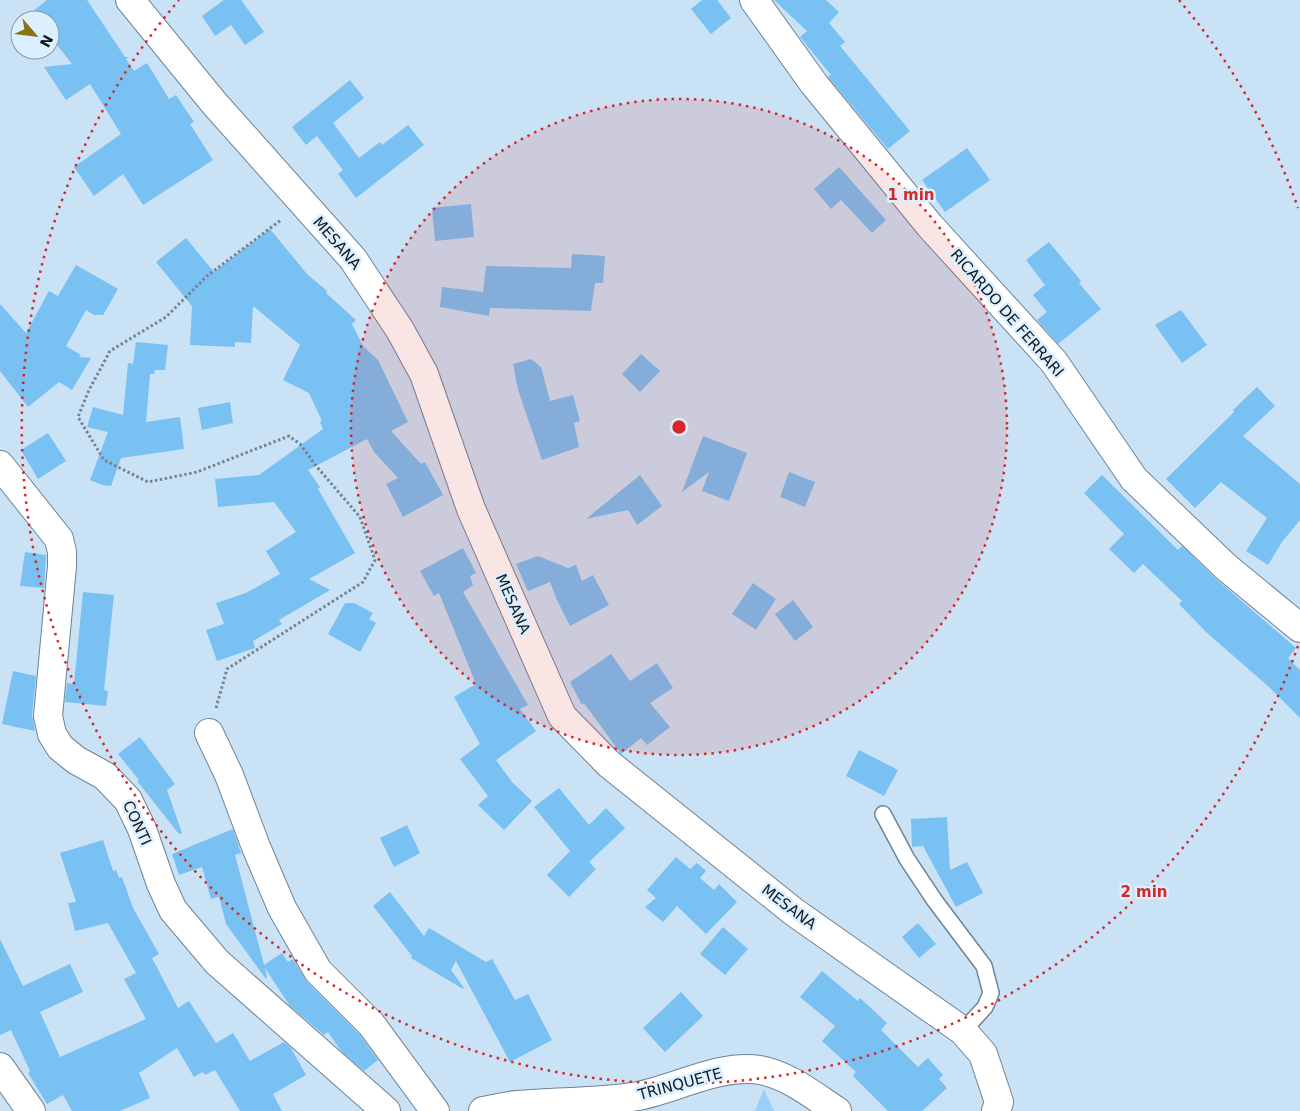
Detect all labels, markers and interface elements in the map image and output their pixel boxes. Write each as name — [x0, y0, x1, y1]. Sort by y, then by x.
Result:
north arrow — [10, 10, 60, 60]
text: N — [37, 32, 56, 50]
text: 1 min — [887, 186, 935, 204]
street label: MESANA — [309, 213, 365, 274]
street label: RICARDO DE FERRARI — [947, 245, 1067, 381]
centre of rings — [670, 418, 688, 436]
street label: MESANA — [492, 571, 535, 638]
street label: CONTI — [119, 798, 155, 848]
street label: MESANA — [758, 881, 821, 934]
text: 2 min — [1120, 883, 1168, 901]
street label: TRINQUETE — [635, 1064, 724, 1104]

